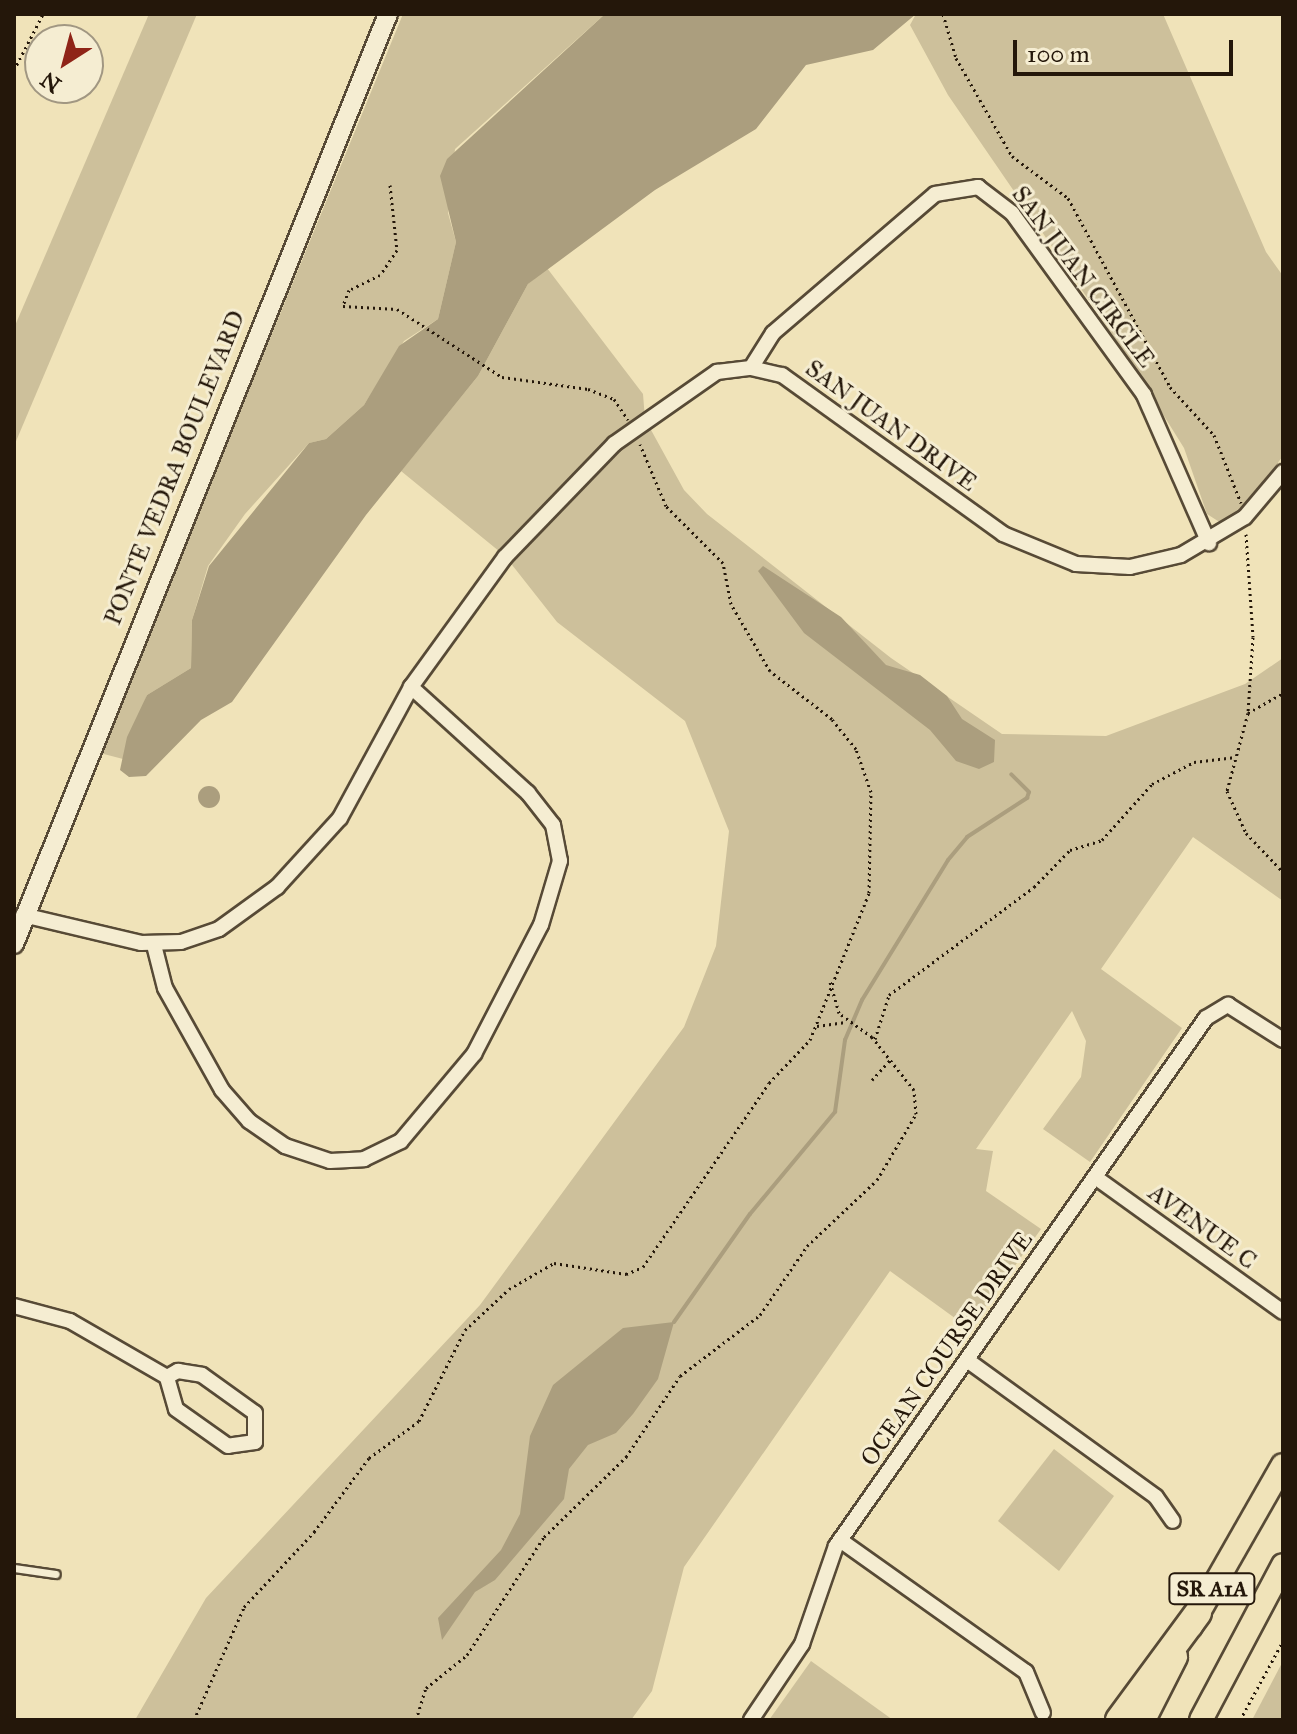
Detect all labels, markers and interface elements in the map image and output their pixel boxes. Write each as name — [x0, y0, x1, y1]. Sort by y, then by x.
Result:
north arrow — [24, 24, 104, 104]
scale bar — [1017, 24, 1237, 74]
text: 100 m — [1027, 39, 1090, 69]
text: N — [35, 66, 66, 99]
street label: SAN JUAN CIRCLE — [1005, 181, 1161, 373]
street label: PONTE VEDRA BOULEVARD — [99, 307, 251, 629]
street label: SAN JUAN DRIVE — [800, 354, 982, 498]
street label: AVENUE C — [1142, 1178, 1262, 1276]
street label: OCEAN COURSE DRIVE — [855, 1226, 1039, 1472]
road number: SR A1A — [1168, 1571, 1256, 1607]

